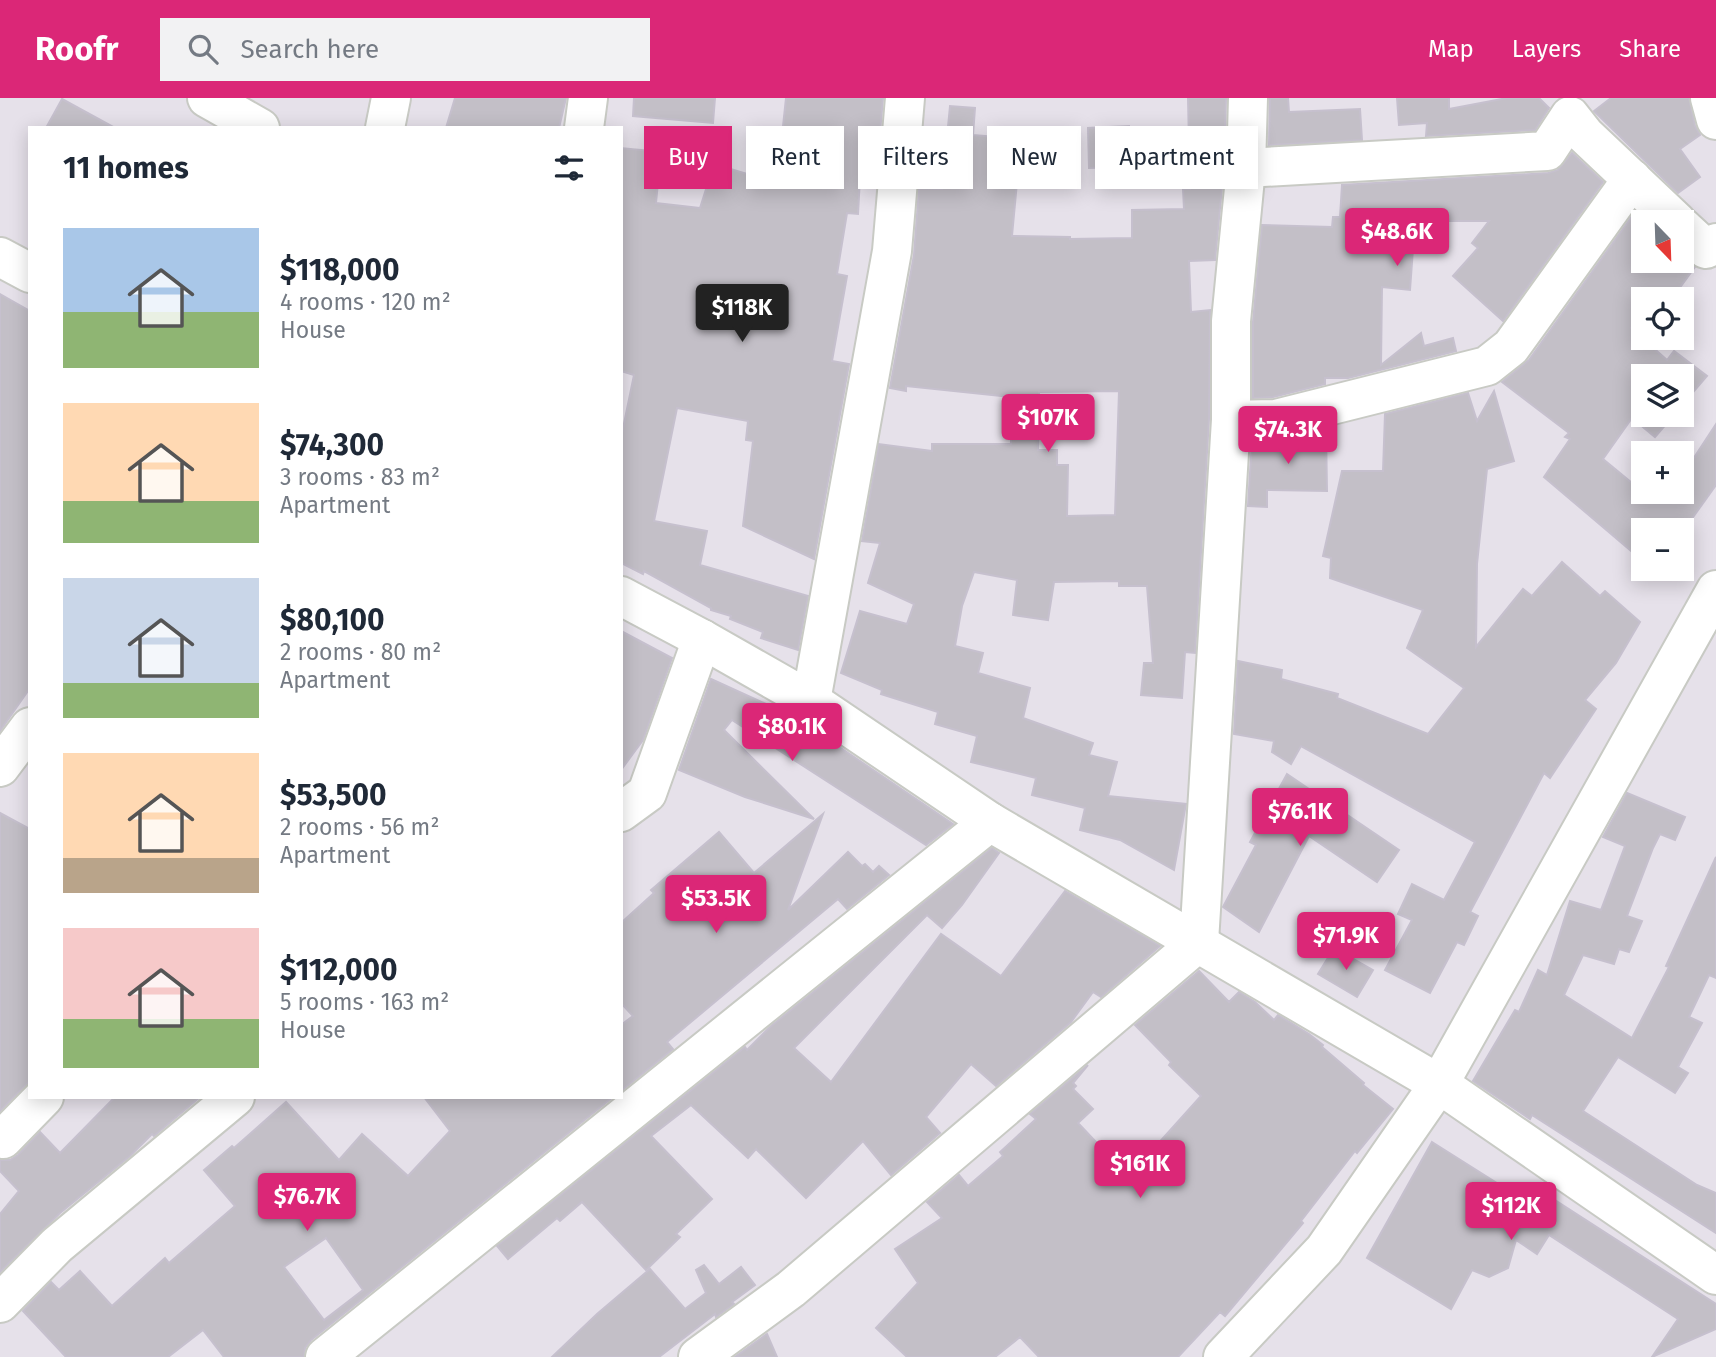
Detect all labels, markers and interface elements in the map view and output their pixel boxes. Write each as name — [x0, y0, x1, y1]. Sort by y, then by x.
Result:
search box — [160, 18, 650, 81]
text: Roofr — [35, 29, 118, 69]
icon: search — [184, 30, 222, 68]
text: Search here — [240, 34, 379, 65]
text: Map — [1428, 35, 1474, 63]
text: Layers — [1512, 35, 1581, 63]
text: Share — [1619, 35, 1681, 63]
chip: Buy — [644, 126, 732, 189]
chip: Rent — [746, 126, 844, 189]
chip: Filters — [858, 126, 973, 189]
chip: New — [987, 126, 1081, 189]
chip: Apartment — [1095, 126, 1258, 189]
icon: filters — [550, 149, 588, 187]
text: 11 homes — [63, 150, 189, 186]
pin: $48.6K — [1340, 208, 1454, 268]
north arrow — [1631, 210, 1694, 273]
map controls — [1631, 210, 1694, 581]
text: $48.6K — [1361, 217, 1433, 245]
text: $118,000 — [280, 252, 400, 288]
icon: home — [119, 256, 203, 340]
pin: $118K — [693, 285, 791, 344]
button: locate — [1631, 287, 1694, 350]
text: 4 rooms · 120 m² — [280, 288, 451, 316]
text: $118K — [712, 293, 772, 321]
text: House — [280, 316, 346, 344]
button: layers — [1631, 364, 1694, 427]
pin: $107K — [999, 394, 1097, 454]
text: $107K — [1018, 403, 1078, 431]
pin: $74.3K — [1231, 406, 1345, 466]
text: $74.3K — [1254, 415, 1322, 443]
text: $74,300 — [280, 427, 384, 463]
icon: home — [119, 431, 203, 515]
button: + — [1631, 441, 1694, 504]
text: 3 rooms · 83 m² — [280, 463, 440, 491]
text: Apartment — [280, 491, 390, 519]
button: − — [1631, 518, 1694, 581]
text: $80,100 — [280, 602, 385, 638]
icon: home — [119, 606, 203, 690]
text: 2 rooms · 80 m² — [280, 638, 441, 666]
text: Apartment — [280, 666, 390, 694]
pin: $80.1K — [735, 704, 849, 763]
text: $80.1K — [758, 712, 826, 740]
text: $53,500 — [280, 777, 387, 813]
icon: home — [119, 781, 203, 865]
pin: $76.1K — [1243, 788, 1357, 848]
text: $76.1K — [1268, 797, 1332, 825]
text: 2 rooms · 56 m² — [280, 813, 439, 841]
text: Apartment — [280, 841, 390, 869]
pin: $53.5K — [659, 876, 773, 935]
text: $53.5K — [681, 884, 751, 912]
pin: $71.9K — [1289, 912, 1403, 972]
text: $71.9K — [1313, 921, 1379, 949]
text: $112,000 — [280, 952, 398, 988]
icon: home — [119, 956, 203, 1040]
text: 5 rooms · 163 m² — [280, 988, 449, 1016]
text: House — [280, 1016, 346, 1044]
pin: $161K — [1091, 1140, 1189, 1200]
text: $161K — [1110, 1149, 1170, 1177]
pin: $76.7K — [250, 1174, 364, 1233]
text: $76.7K — [274, 1182, 340, 1210]
pin: $112K — [1462, 1182, 1560, 1242]
text: $112K — [1481, 1191, 1541, 1219]

